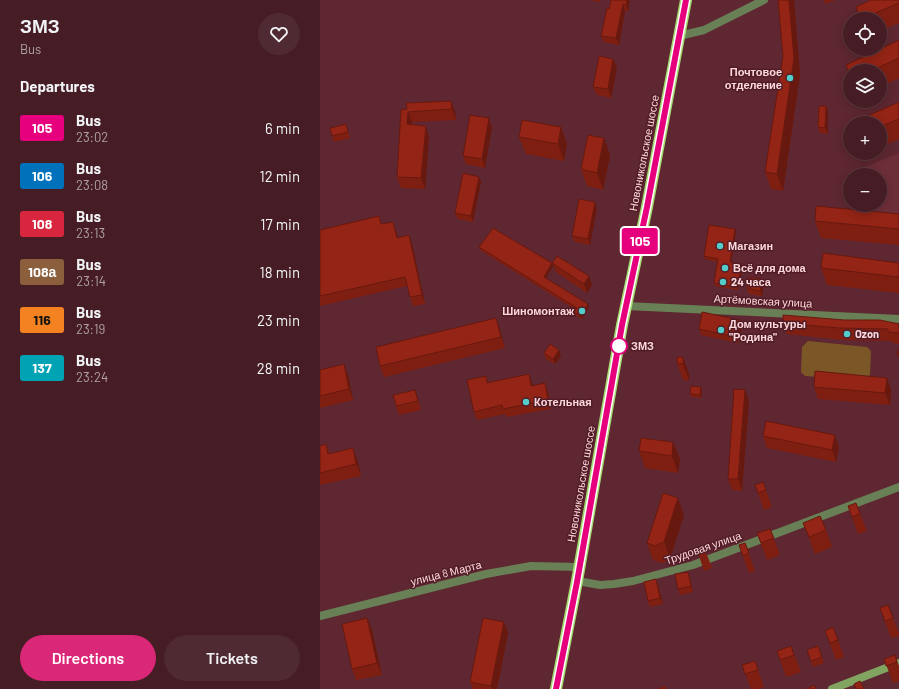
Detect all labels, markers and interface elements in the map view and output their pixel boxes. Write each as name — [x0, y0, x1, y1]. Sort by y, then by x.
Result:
map controls — [843, 12, 887, 212]
button: locate — [843, 12, 887, 56]
button: heart — [258, 13, 300, 55]
text: ЗМЗ — [20, 14, 60, 37]
text: Bus — [20, 41, 41, 57]
button: layers — [843, 64, 887, 108]
place label: Почтовое отделение — [725, 65, 782, 91]
marker: Почтовое отделение — [785, 73, 795, 83]
text: Departures — [20, 77, 95, 95]
street label: Новоникольское шоссе — [626, 94, 661, 212]
text: Bus — [76, 111, 101, 129]
button: + — [843, 116, 887, 160]
text: 105 — [32, 119, 52, 136]
text: 6 min — [265, 119, 300, 137]
text: 23:02 — [76, 129, 108, 145]
text: Bus — [76, 159, 101, 177]
text: 106 — [32, 167, 52, 184]
text: 12 min — [259, 167, 300, 185]
button: − — [843, 168, 887, 212]
text: 23:08 — [76, 177, 108, 193]
text: Bus — [76, 207, 101, 225]
text: 108 — [32, 215, 52, 232]
text: 17 min — [260, 215, 300, 233]
text: 23:13 — [76, 225, 105, 241]
line badge: 105 — [617, 228, 663, 254]
text: 105 — [630, 232, 650, 249]
place label: Магазин — [728, 239, 773, 252]
marker: Магазин — [715, 241, 725, 251]
text: Bus — [76, 255, 101, 273]
place label: Всё для дома — [733, 261, 807, 274]
text: 108а — [28, 263, 56, 280]
text: 18 min — [260, 263, 300, 281]
marker: Всё для дома — [720, 263, 730, 273]
text: 23:14 — [76, 273, 106, 289]
place label: 24 часа — [731, 275, 772, 288]
marker: 24 часа — [718, 277, 728, 287]
street label: Артёмовская улица — [713, 291, 814, 310]
text: Bus — [76, 303, 101, 321]
place label: Шиномонтаж — [502, 304, 574, 317]
marker: Шиномонтаж — [577, 306, 587, 316]
text: 116 — [33, 311, 51, 328]
text: 23 min — [257, 311, 300, 329]
place label: Дом культуры "Родина" — [729, 317, 806, 343]
text: 23:19 — [76, 321, 105, 337]
marker: Дом культуры "Родина" — [716, 325, 726, 335]
place label: Ozon — [855, 327, 879, 340]
marker: Ozon — [842, 329, 852, 339]
marker: ЗМЗ — [610, 337, 628, 355]
place label: ЗМЗ — [631, 339, 654, 352]
text: Bus — [76, 351, 101, 369]
text: 137 — [32, 359, 52, 376]
text: 28 min — [257, 359, 300, 377]
text: 23:24 — [76, 369, 108, 385]
place label: Котельная — [534, 395, 592, 408]
marker: Котельная — [521, 397, 531, 407]
street label: Новоникольское шоссе — [564, 425, 597, 543]
street label: Трудовая улица — [663, 528, 744, 567]
street label: улица 8 Марта — [409, 557, 484, 588]
button: Directions — [20, 635, 156, 681]
button: Tickets — [164, 635, 300, 681]

